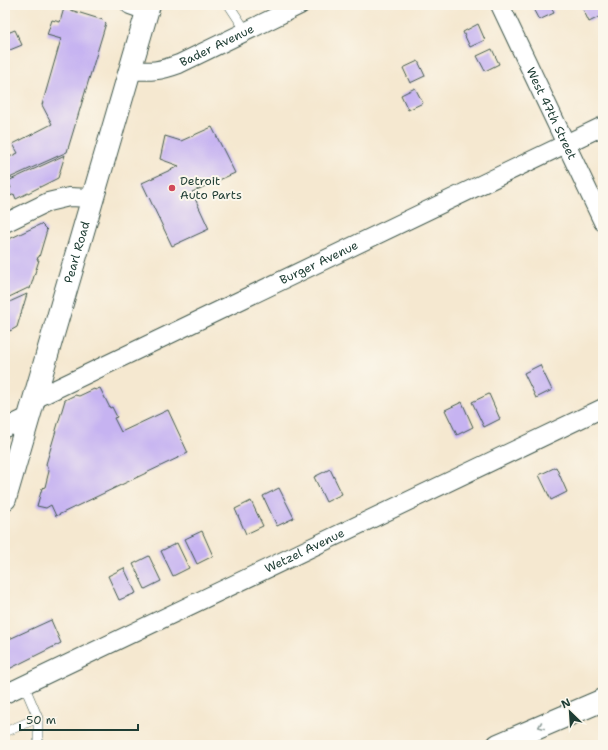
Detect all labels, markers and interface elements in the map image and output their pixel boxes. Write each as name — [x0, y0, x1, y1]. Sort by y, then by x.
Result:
street label: Bader Avenue — [177, 21, 257, 70]
street label: West 47th Street — [523, 65, 580, 162]
place label: Detroit Auto Parts — [180, 173, 242, 203]
marker: Detroit Auto Parts — [167, 183, 177, 193]
street label: Pearl Road — [60, 219, 94, 285]
street label: Burger Avenue — [277, 237, 361, 288]
street label: Wetzel Avenue — [262, 525, 347, 577]
north arrow — [550, 692, 590, 732]
text: N — [559, 695, 573, 712]
scale bar — [20, 706, 138, 732]
text: 50 m — [26, 712, 56, 728]
one-way arrow — [538, 722, 545, 730]

